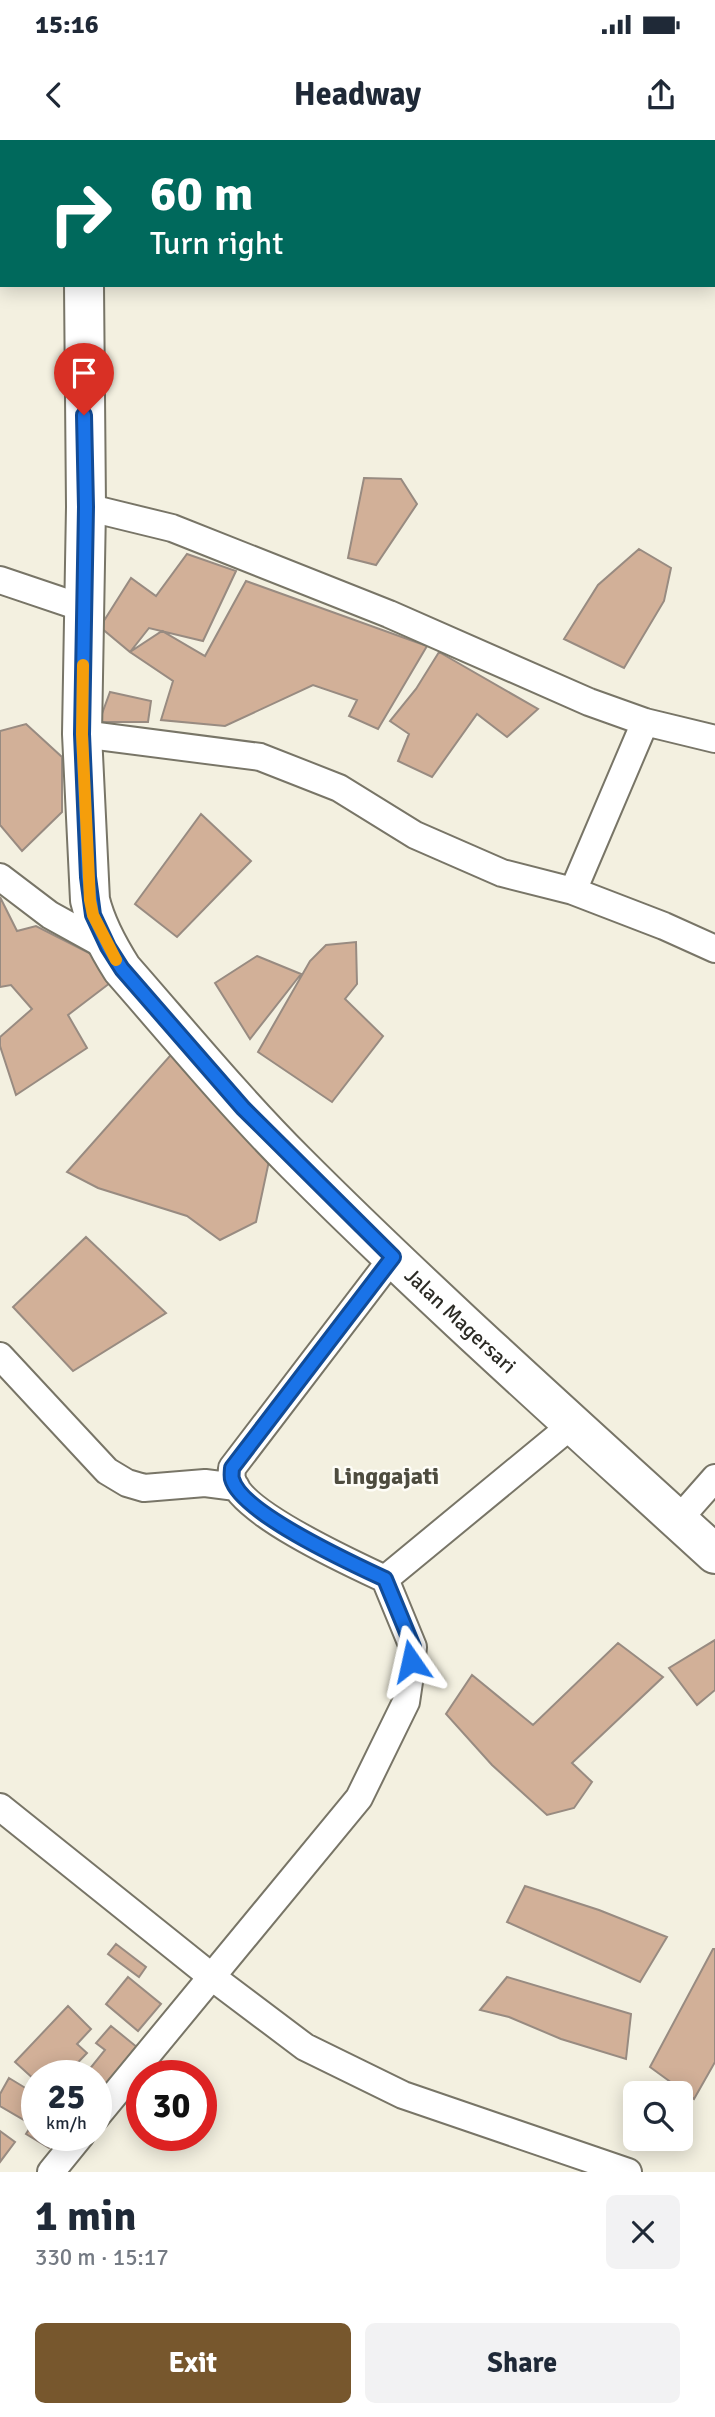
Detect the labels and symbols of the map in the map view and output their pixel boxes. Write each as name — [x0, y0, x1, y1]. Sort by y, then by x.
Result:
pin — [54, 343, 114, 415]
street label: Jalan Magersari — [399, 1262, 521, 1379]
district label: Linggajati — [333, 1461, 439, 1491]
position arrow — [374, 1624, 448, 1698]
speed limit sign: 30 — [126, 2060, 217, 2151]

